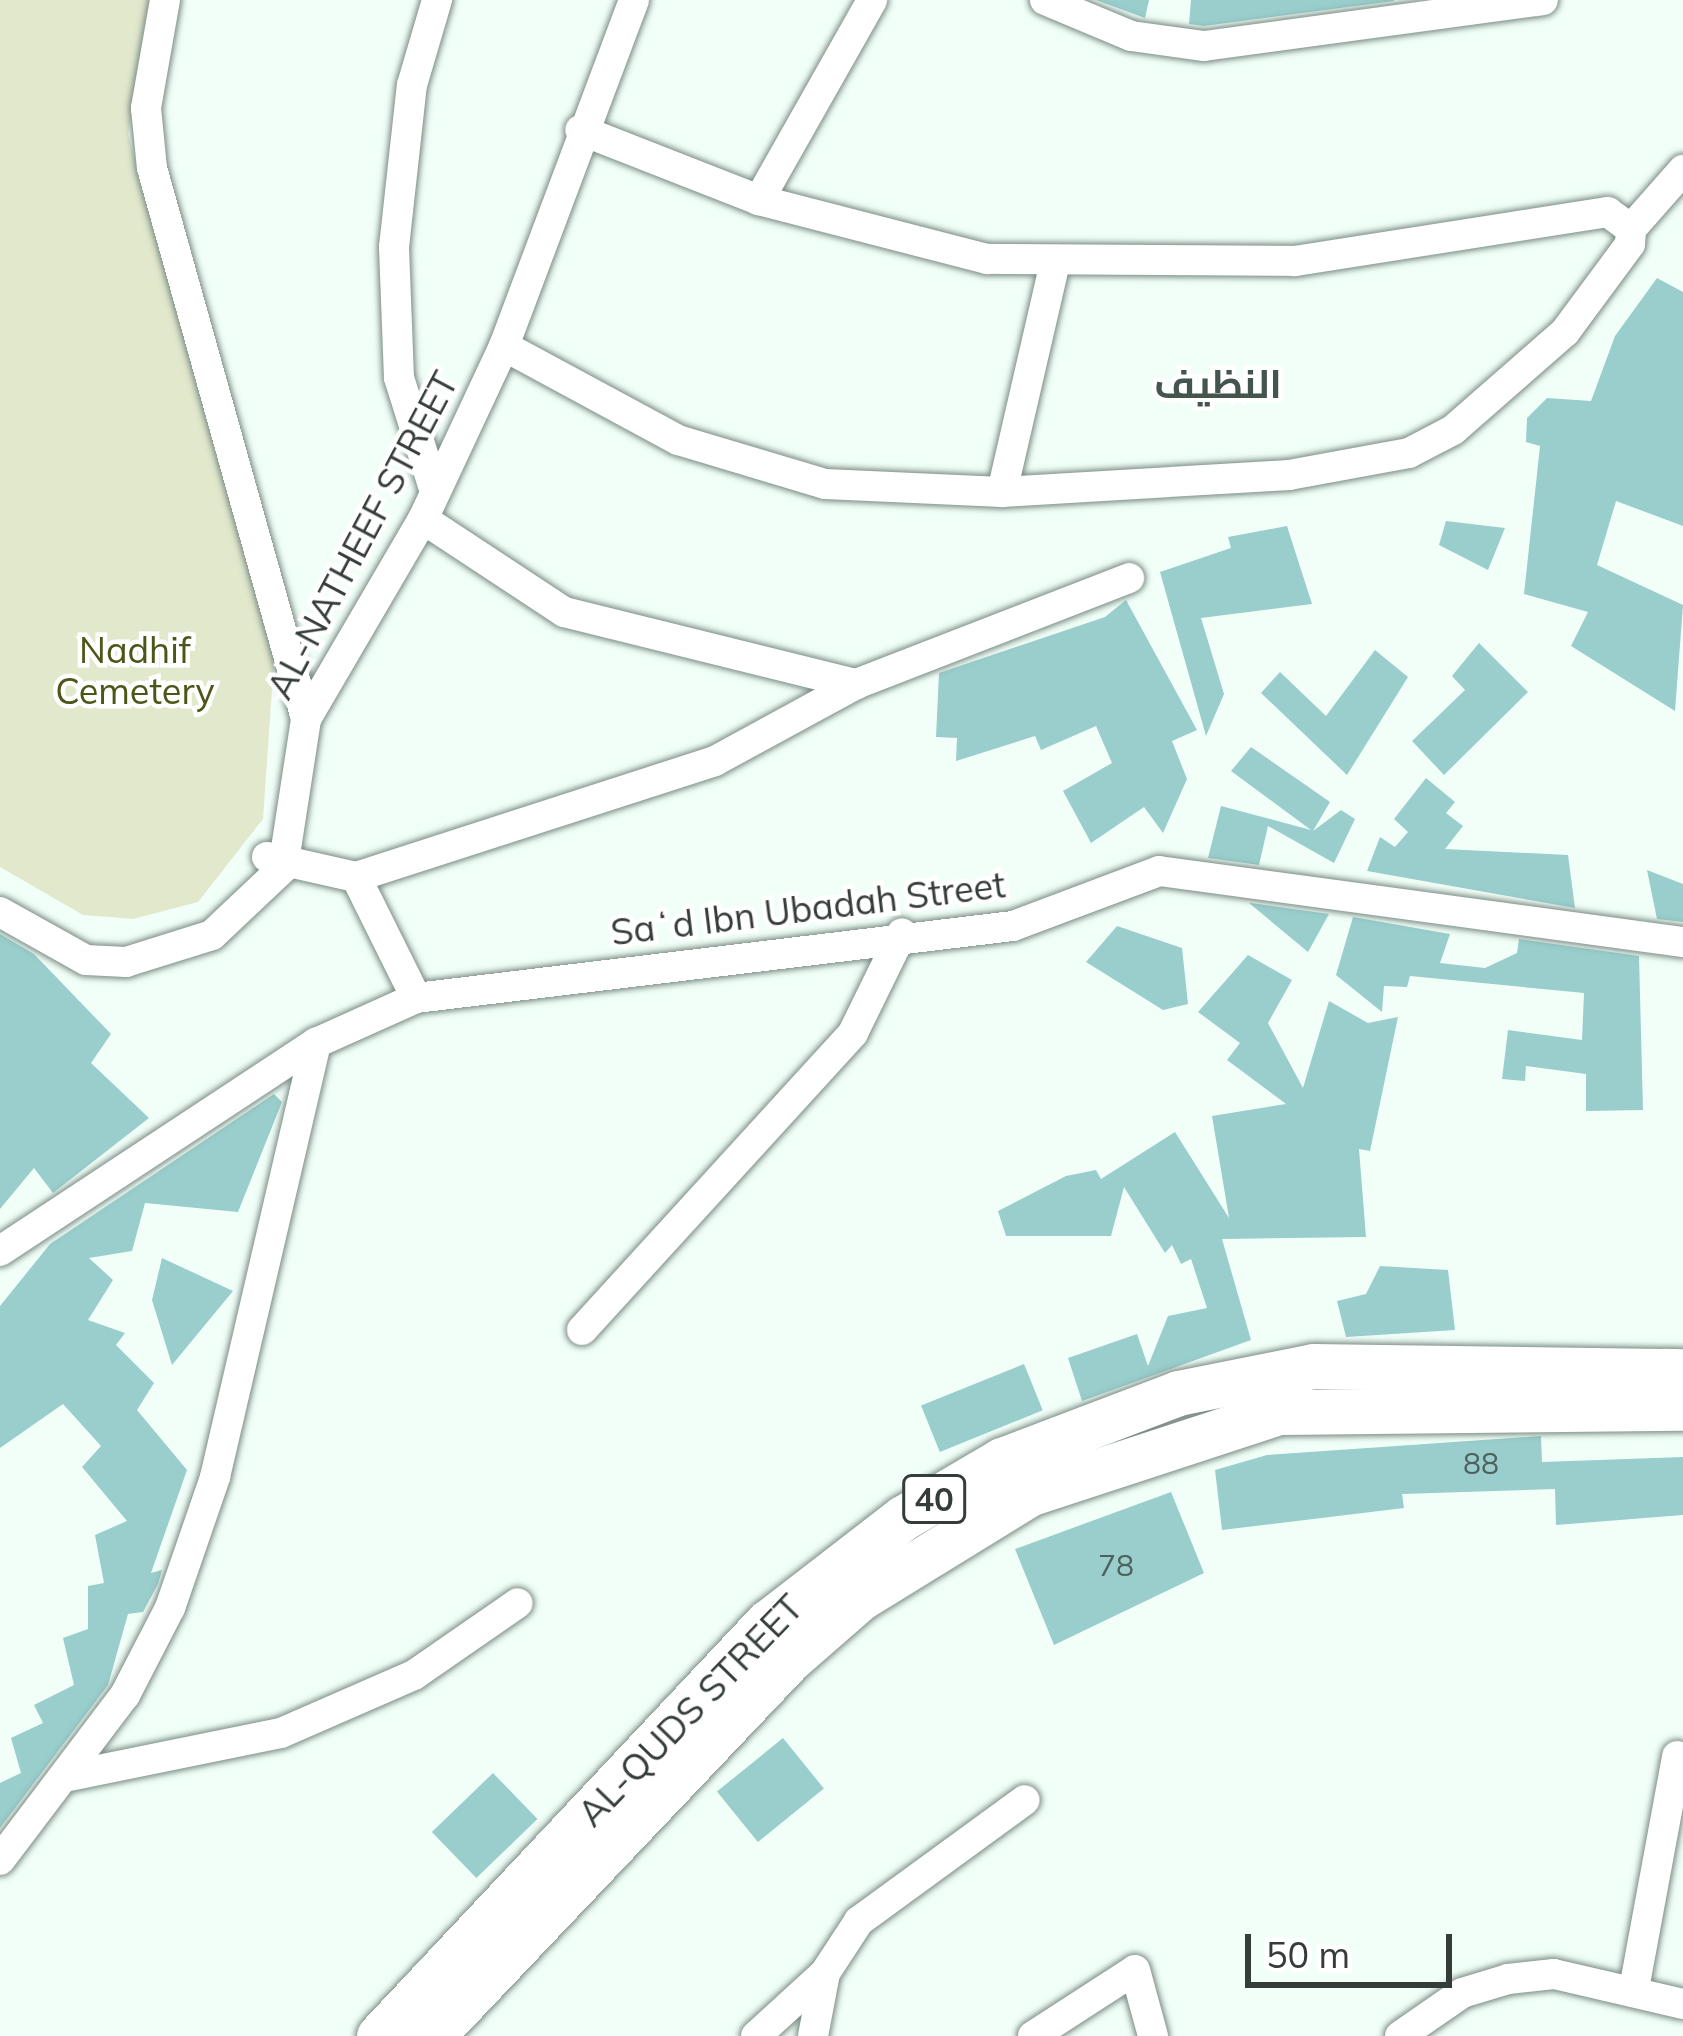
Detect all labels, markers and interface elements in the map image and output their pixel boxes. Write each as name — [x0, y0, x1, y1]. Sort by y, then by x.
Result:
district label: النظيف — [1154, 361, 1282, 407]
street label: AL-NATHEEF STREET — [257, 364, 467, 706]
park label: Nadhif Cemetery — [55, 627, 215, 712]
street label: Saʻd Ibn Ubadah Street — [608, 862, 1008, 954]
house number: 88 — [1463, 1445, 1499, 1481]
road number: 40 — [901, 1472, 967, 1526]
house number: 78 — [1098, 1547, 1134, 1583]
street label: AL-QUDS STREET — [568, 1585, 812, 1835]
scale bar — [1251, 1910, 1458, 1984]
text: 50 m — [1266, 1932, 1350, 1977]

